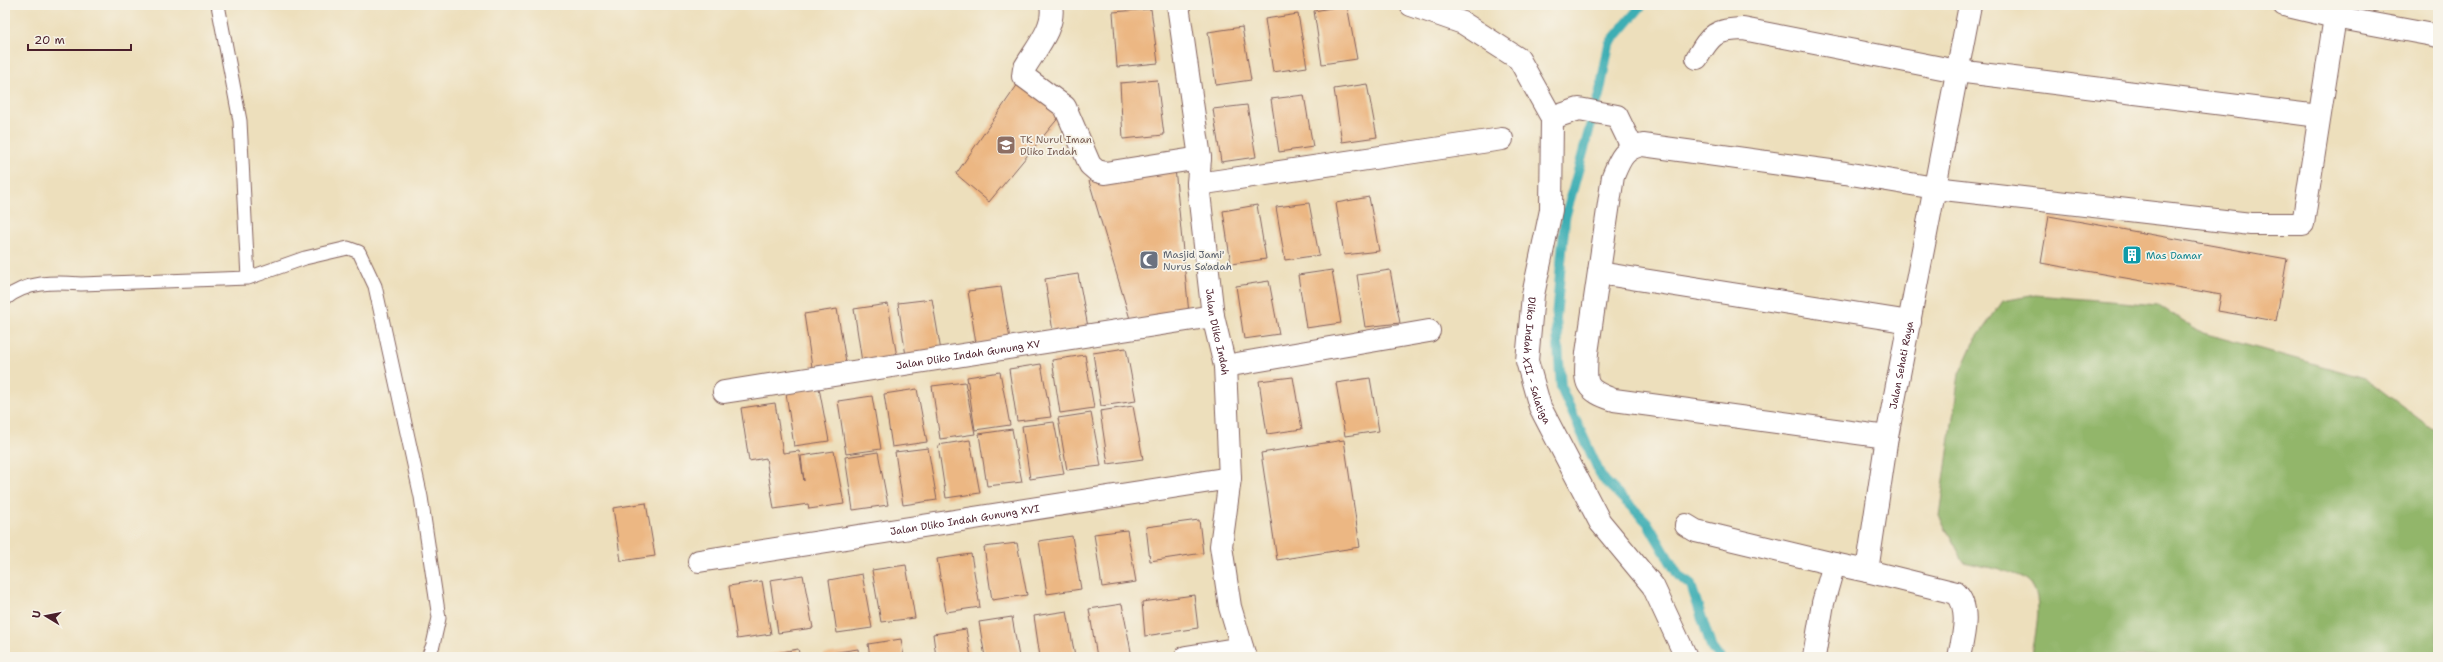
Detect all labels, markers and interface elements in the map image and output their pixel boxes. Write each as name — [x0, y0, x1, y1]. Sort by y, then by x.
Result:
scale bar — [28, 26, 131, 52]
text: 20 m — [34, 32, 65, 48]
place label: TK Nurul Iman Dliko Indah — [1020, 133, 1092, 158]
school or university icon: TK Nurul Iman Dliko Indah — [995, 134, 1017, 156]
building icon: Mas Damar — [2121, 244, 2143, 266]
place label: Masjid Jami' Nurus Sa'adah — [1163, 248, 1232, 273]
mosque icon: Masjid Jami' Nurus Sa'adah — [1138, 249, 1160, 271]
place label: Mas Damar — [2146, 249, 2202, 262]
street label: Jalan Dliko Indah — [1203, 288, 1232, 375]
street label: Dliko Indah XII - Salatiga — [1520, 296, 1554, 427]
street label: Jalan Sehati Raya — [1886, 319, 1916, 410]
street label: Jalan Dliko Indah Gunung XV — [895, 336, 1041, 372]
street label: Jalan Dliko Indah Gunung XVI — [889, 501, 1041, 538]
north arrow — [26, 596, 66, 636]
text: U — [29, 609, 45, 619]

